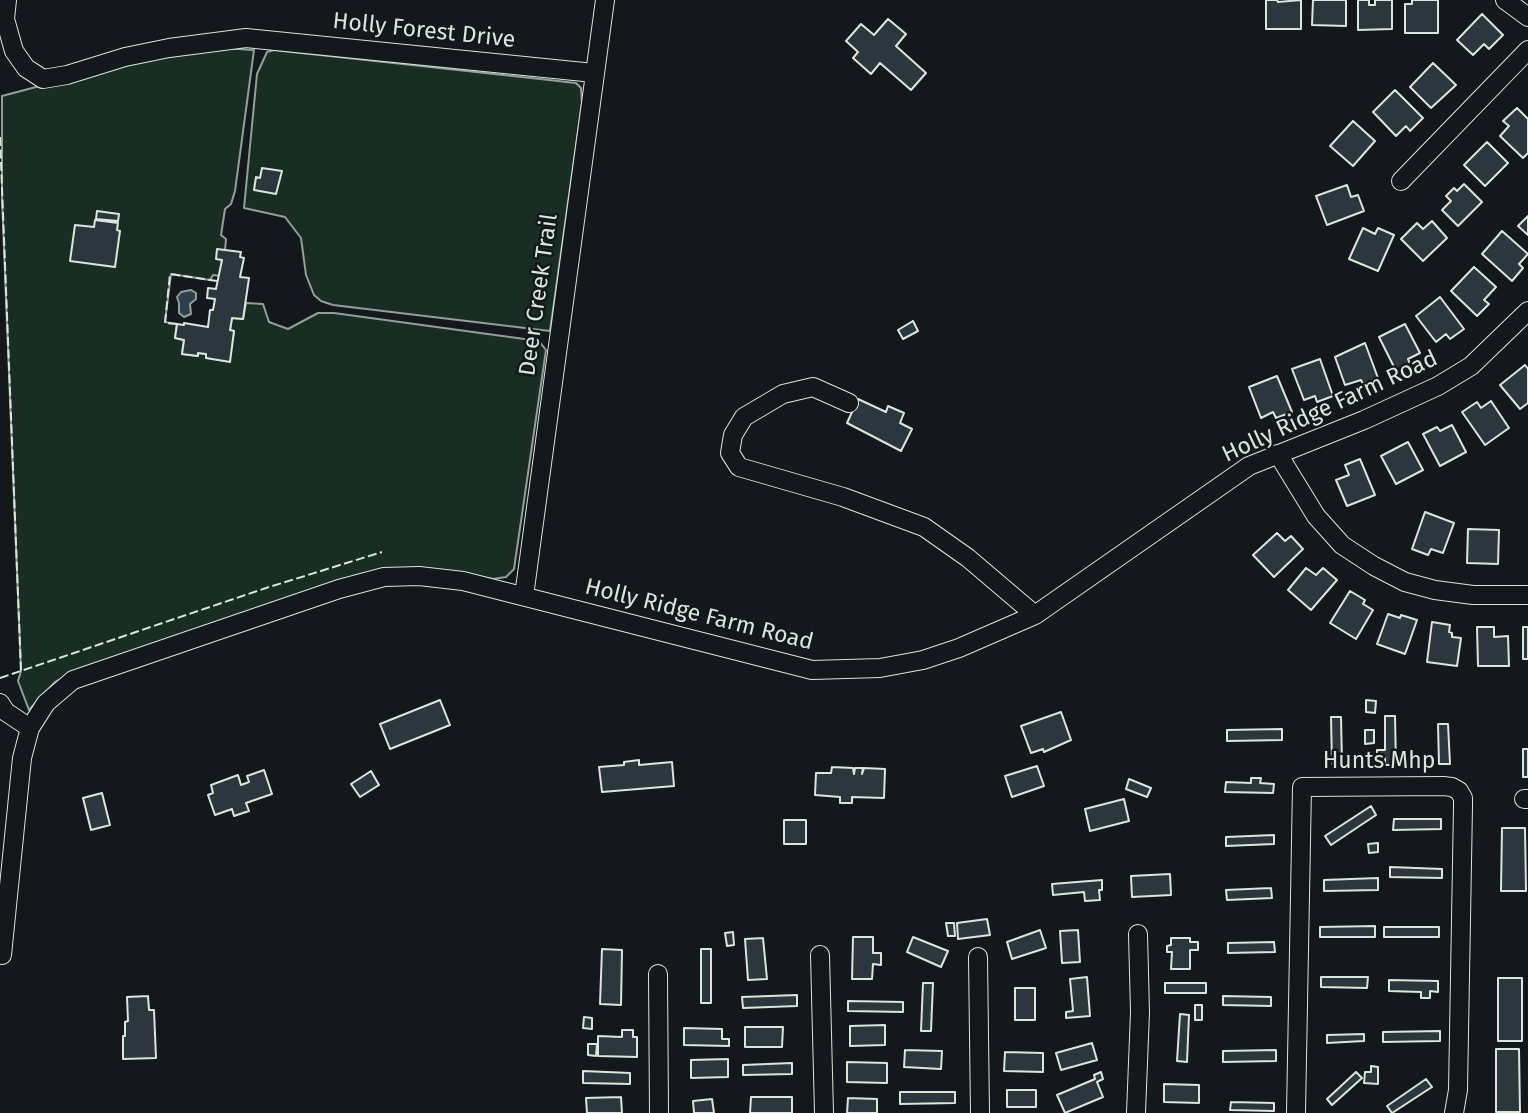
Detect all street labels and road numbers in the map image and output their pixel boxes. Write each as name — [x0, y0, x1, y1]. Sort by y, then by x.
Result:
street label: Holly Forest Drive — [331, 8, 517, 54]
street label: Deer Creek Trail — [514, 212, 564, 378]
street label: Holly Ridge Farm Road — [1218, 345, 1442, 469]
street label: Holly Ridge Farm Road — [582, 573, 816, 657]
street label: Hunts Mhp — [1323, 748, 1435, 776]

